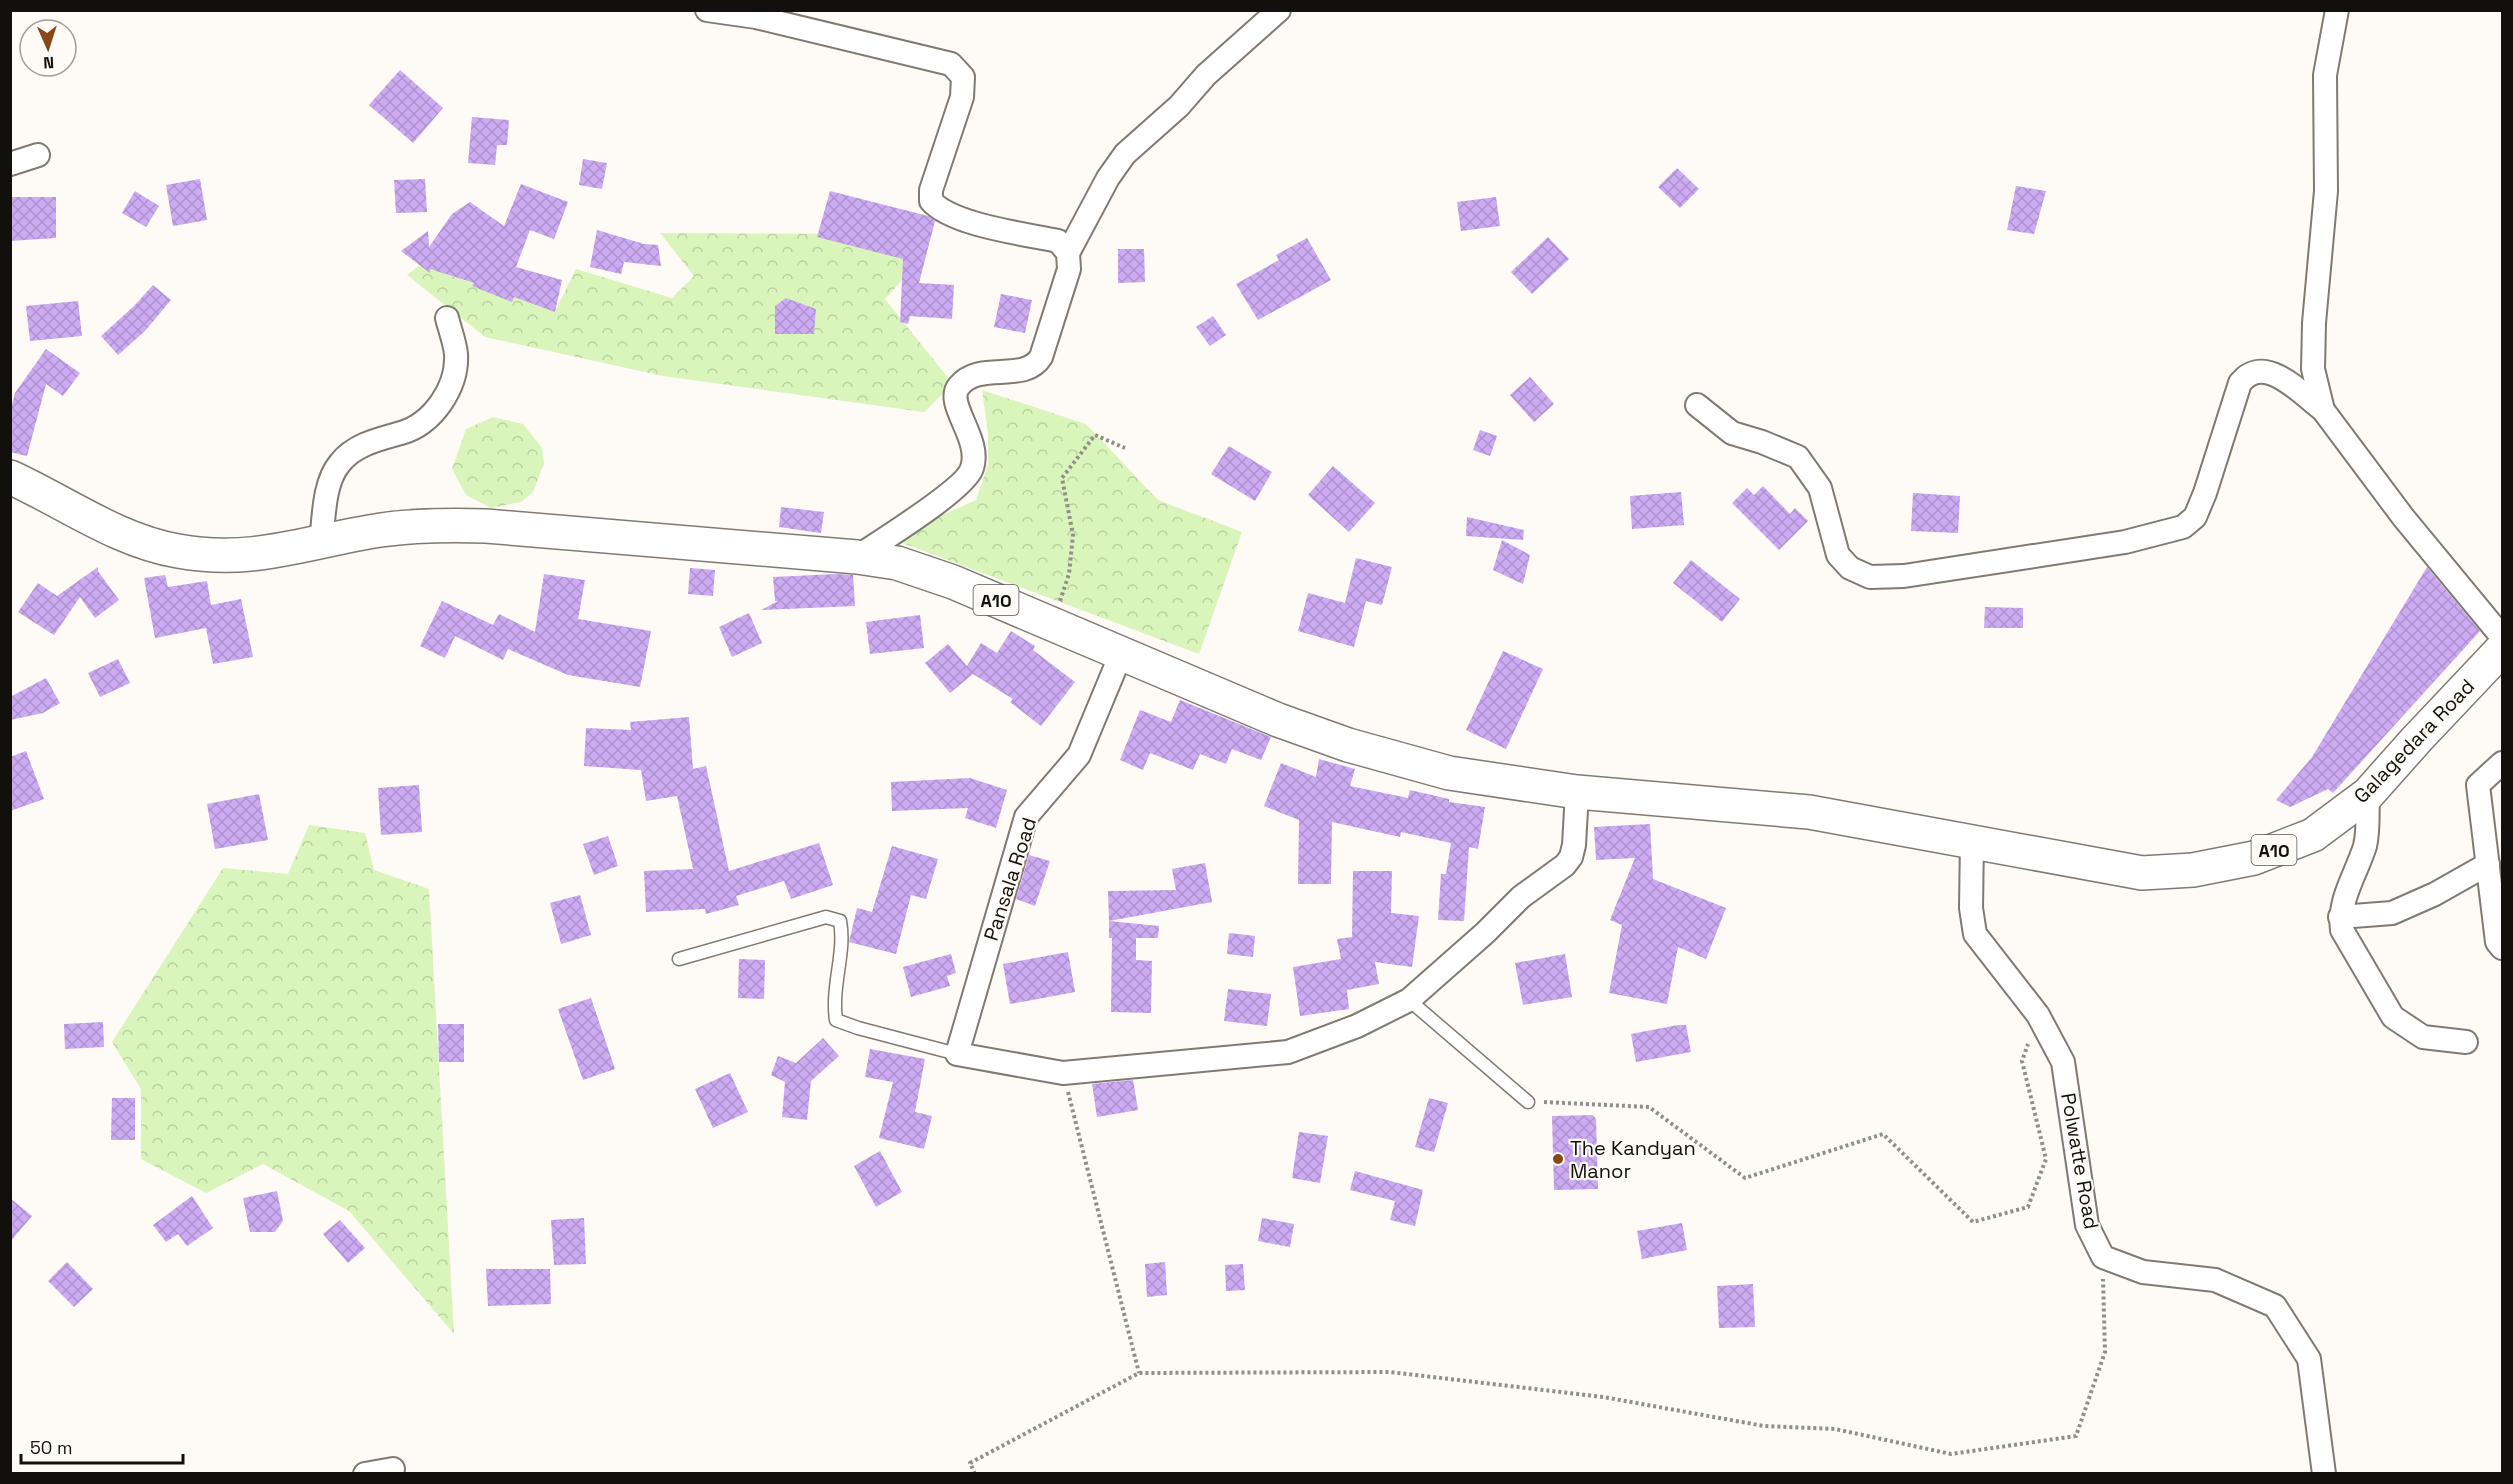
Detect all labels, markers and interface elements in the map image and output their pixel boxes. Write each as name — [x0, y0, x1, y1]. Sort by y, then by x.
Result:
north arrow — [18, 18, 78, 78]
text: N — [43, 52, 55, 73]
road number: A10 — [974, 585, 1018, 615]
street label: Galagedara Road — [2348, 673, 2480, 809]
street label: Pansala Road — [978, 814, 1042, 944]
road number: A10 — [2252, 835, 2296, 865]
street label: Polwatte Road — [2055, 1091, 2105, 1231]
place label: The Kandyan Manor — [1570, 1135, 1696, 1184]
marker: The Kandyan Manor — [1551, 1152, 1565, 1166]
scale bar — [21, 1427, 183, 1465]
text: 50 m — [30, 1436, 72, 1459]

